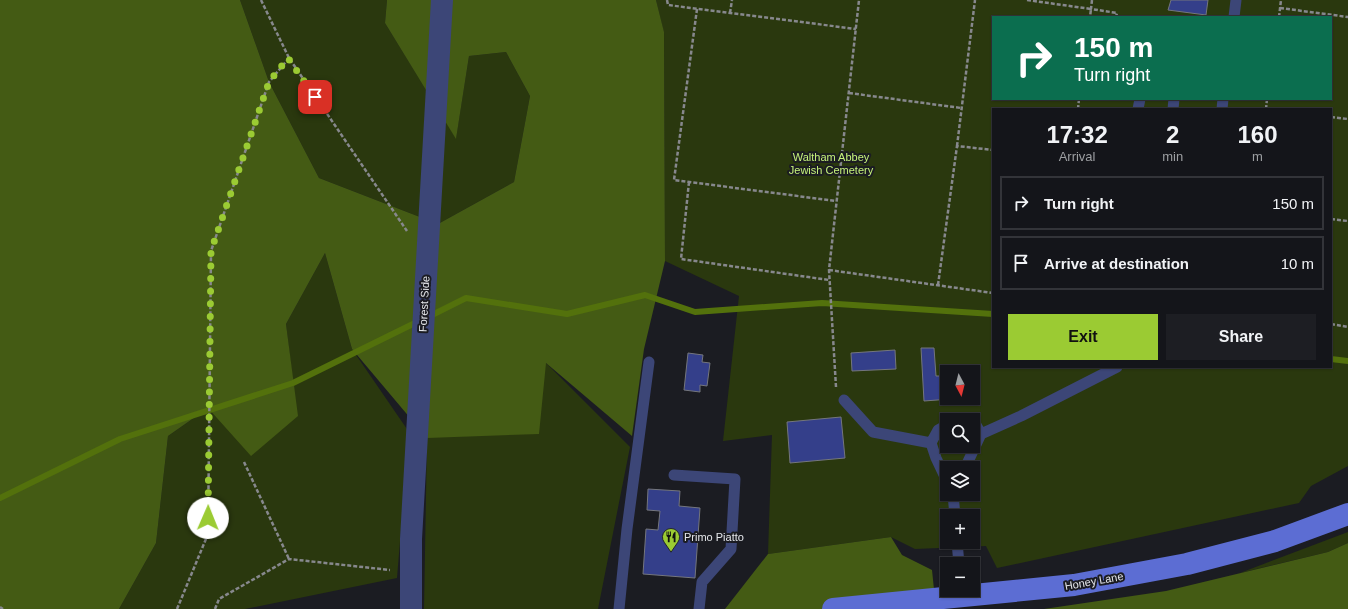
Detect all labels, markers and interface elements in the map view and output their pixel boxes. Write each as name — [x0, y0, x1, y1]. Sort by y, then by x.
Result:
icon: right — [1008, 32, 1060, 84]
text: 150 m — [1074, 32, 1153, 63]
text: Turn right — [1074, 65, 1150, 85]
pin — [298, 80, 332, 114]
icon: arrive — [304, 86, 326, 108]
text: 17:32 — [1046, 121, 1108, 148]
text: 2 — [1166, 121, 1179, 148]
text: 160 — [1238, 121, 1278, 148]
text: Arrival — [1059, 149, 1096, 164]
text: min — [1162, 149, 1183, 164]
text: m — [1252, 149, 1263, 164]
park label: Waltham Abbey Jewish Cemetery — [789, 151, 874, 176]
icon: right — [1010, 192, 1032, 214]
text: Turn right — [1044, 195, 1114, 212]
text: 150 m — [1272, 195, 1314, 212]
icon: arrive — [1010, 252, 1032, 274]
text: Arrive at destination — [1044, 255, 1189, 272]
text: 10 m — [1281, 255, 1314, 272]
street label: Forest Side — [417, 276, 431, 332]
button: Exit — [1008, 314, 1158, 360]
button: Share — [1166, 314, 1316, 360]
north arrow — [940, 365, 980, 405]
map controls — [940, 365, 980, 597]
button: search — [940, 413, 980, 453]
button: layers — [940, 461, 980, 501]
position arrow — [187, 497, 229, 539]
button: + — [940, 509, 980, 549]
restaurant icon: Primo Piatto — [661, 527, 681, 552]
place label: Primo Piatto — [684, 531, 744, 543]
button: − — [940, 557, 980, 597]
street label: Honey Lane — [1064, 570, 1124, 592]

